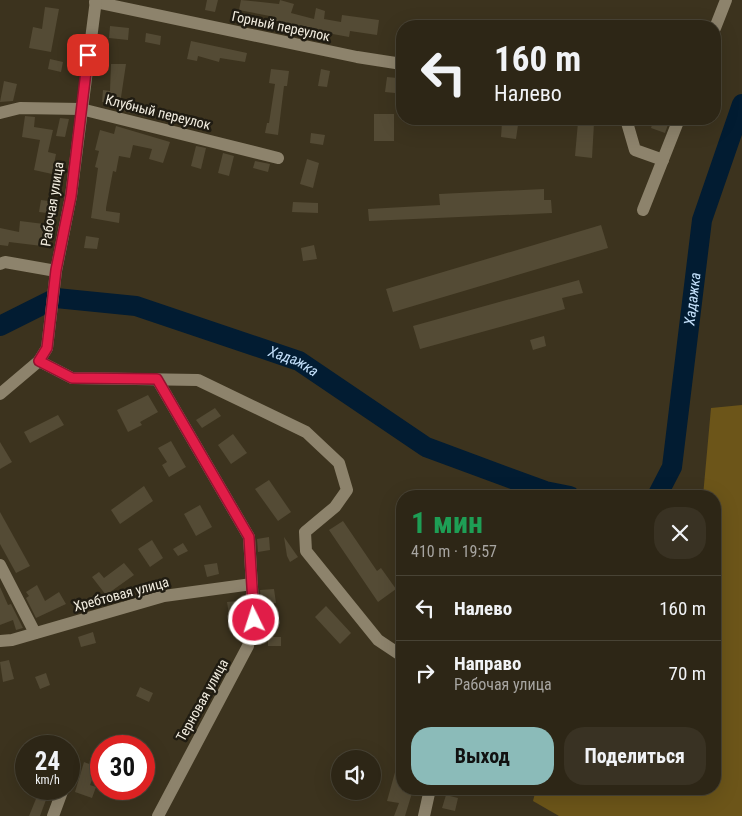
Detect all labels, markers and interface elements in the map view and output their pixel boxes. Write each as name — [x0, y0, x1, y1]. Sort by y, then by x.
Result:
street label: Горный переулок — [230, 8, 332, 44]
pin — [67, 34, 109, 76]
text: 160 m — [494, 39, 581, 80]
icon: left — [411, 40, 476, 105]
icon: arrive — [74, 41, 102, 69]
text: Налево — [494, 81, 562, 106]
street label: Клубный переулок — [104, 91, 213, 133]
street label: Рабочая улица — [37, 161, 67, 247]
water label: Хадажка — [680, 271, 705, 327]
water label: Хадажка — [265, 342, 322, 381]
text: 1 мин — [411, 505, 483, 540]
button: close — [654, 507, 706, 559]
text: 410 m · 19:57 — [411, 542, 497, 561]
street label: Хребтовая улица — [72, 574, 170, 614]
position arrow — [227, 593, 279, 645]
icon: left — [411, 594, 439, 622]
text: Налево — [454, 597, 512, 620]
text: 160 m — [659, 597, 706, 620]
text: Направо — [454, 652, 521, 675]
street label: Терновая улица — [173, 656, 231, 744]
icon: right — [411, 659, 439, 687]
text: 70 m — [669, 662, 706, 685]
text: Рабочая улица — [454, 675, 552, 694]
button: Выход — [411, 727, 554, 785]
button: Поделиться — [564, 727, 706, 785]
speed limit sign: 30 — [90, 735, 155, 800]
text: 24 — [35, 747, 60, 776]
map controls — [331, 750, 381, 800]
button: sound — [331, 750, 381, 800]
text: km/h — [35, 773, 60, 787]

